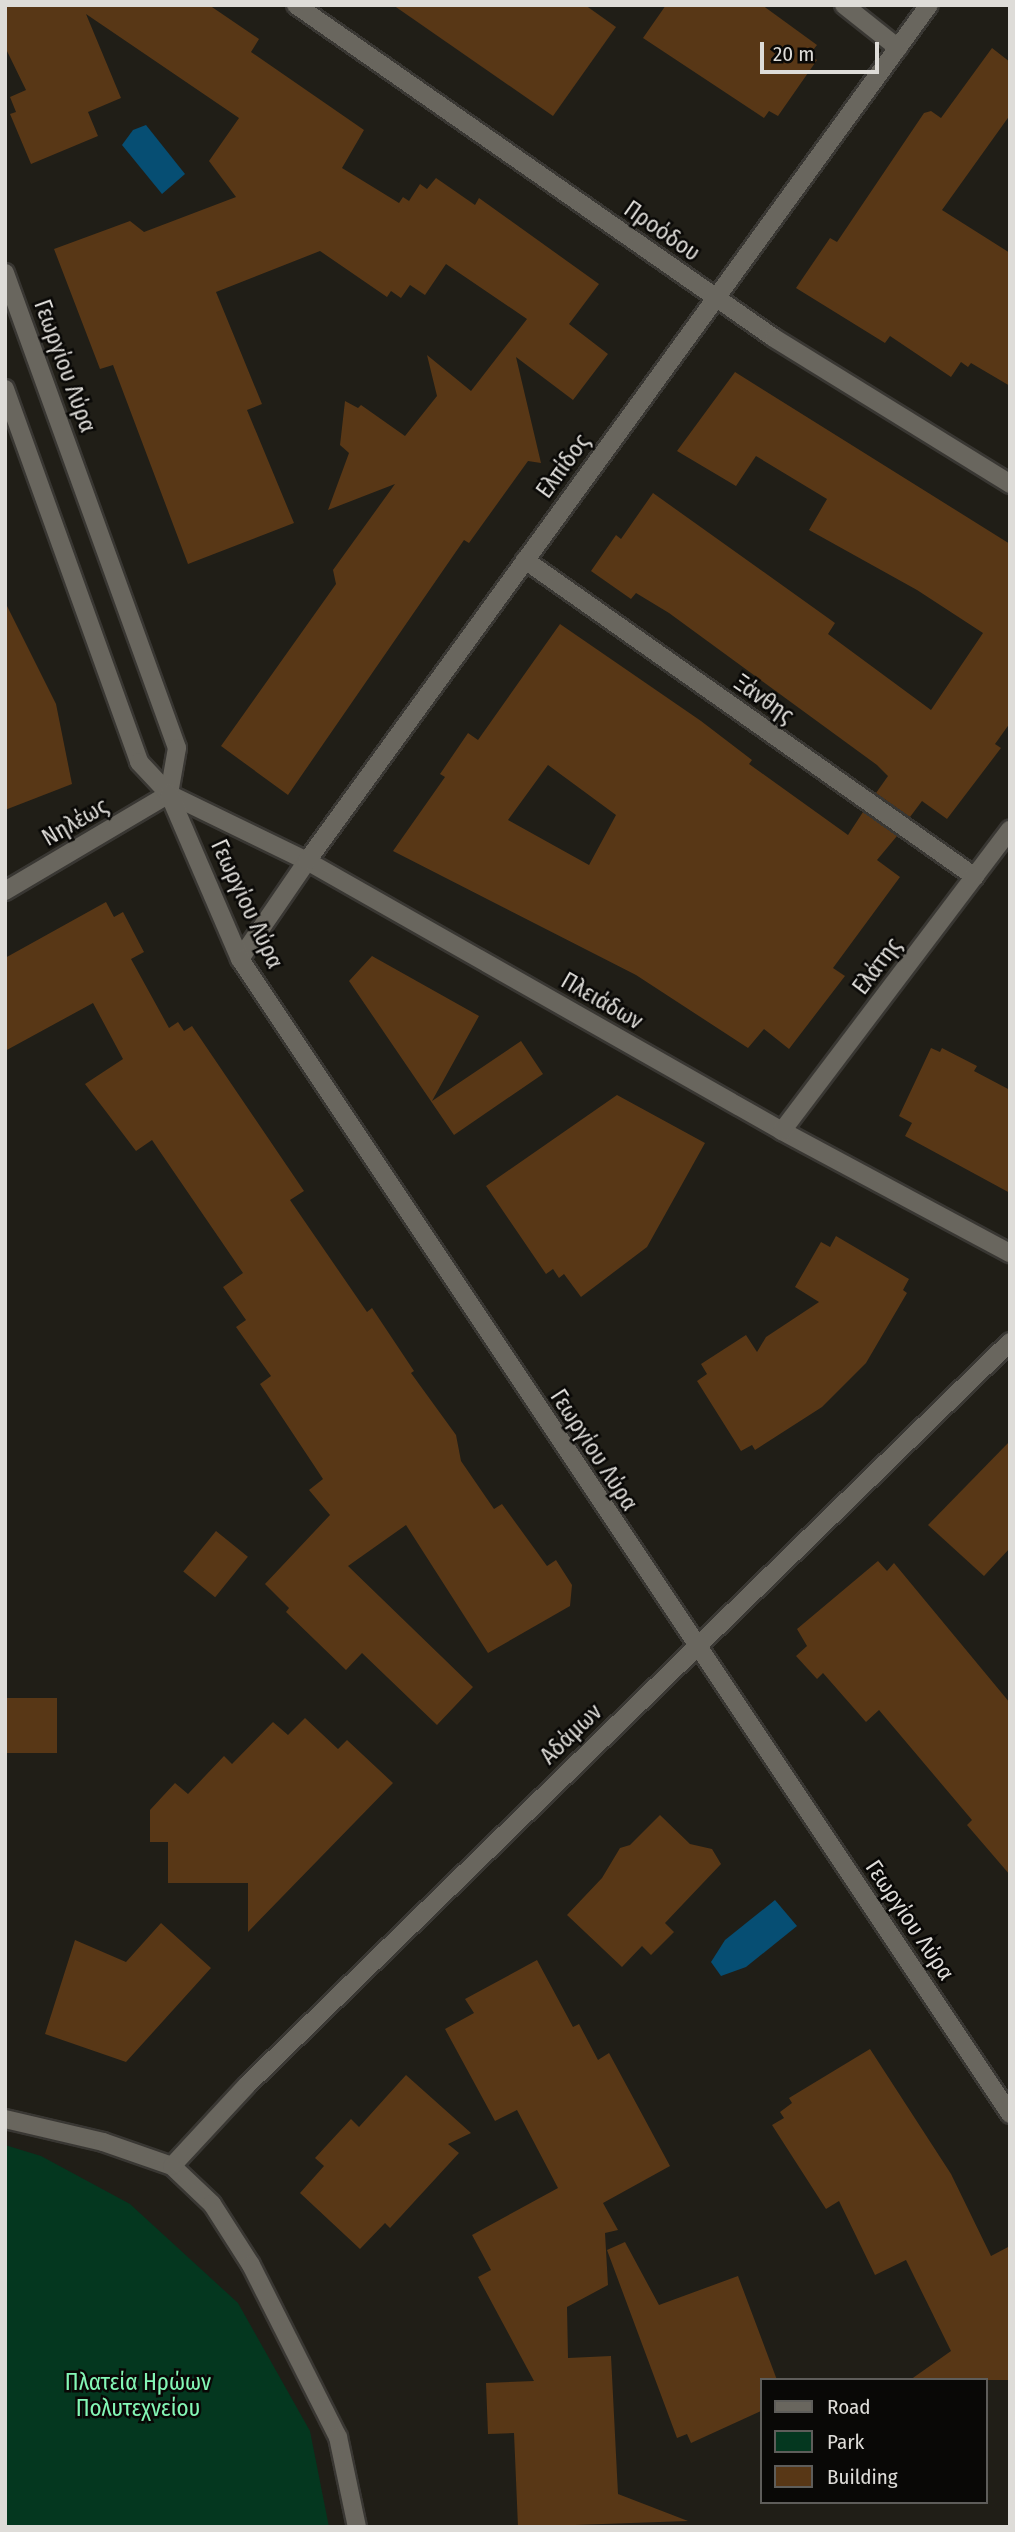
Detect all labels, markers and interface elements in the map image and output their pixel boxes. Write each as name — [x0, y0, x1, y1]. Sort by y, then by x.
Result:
scale bar — [763, 28, 882, 72]
text: 20 m — [773, 41, 814, 67]
street label: Προόδου — [619, 195, 705, 267]
street label: Γεωργίου Λύρα — [28, 296, 102, 436]
street label: Ελπίδος — [531, 429, 595, 503]
street label: Ξάνθης — [729, 669, 799, 729]
street label: Νηλέως — [37, 792, 113, 852]
street label: Γεωργίου Λύρα — [205, 835, 289, 973]
street label: Ελάτης — [847, 932, 907, 1000]
street label: Πλειάδων — [556, 967, 648, 1035]
street label: Γεωργίου Λύρα — [545, 1384, 643, 1516]
street label: Αδάμων — [535, 1698, 607, 1770]
street label: Γεωργίου Λύρα — [860, 1855, 960, 1985]
park label: Πλατεία Ηρώων Πολυτεχνείου — [65, 2368, 211, 2422]
legend — [760, 2378, 987, 2504]
text: Road — [827, 2394, 871, 2420]
text: Park — [827, 2429, 864, 2455]
text: Building — [827, 2464, 898, 2490]

